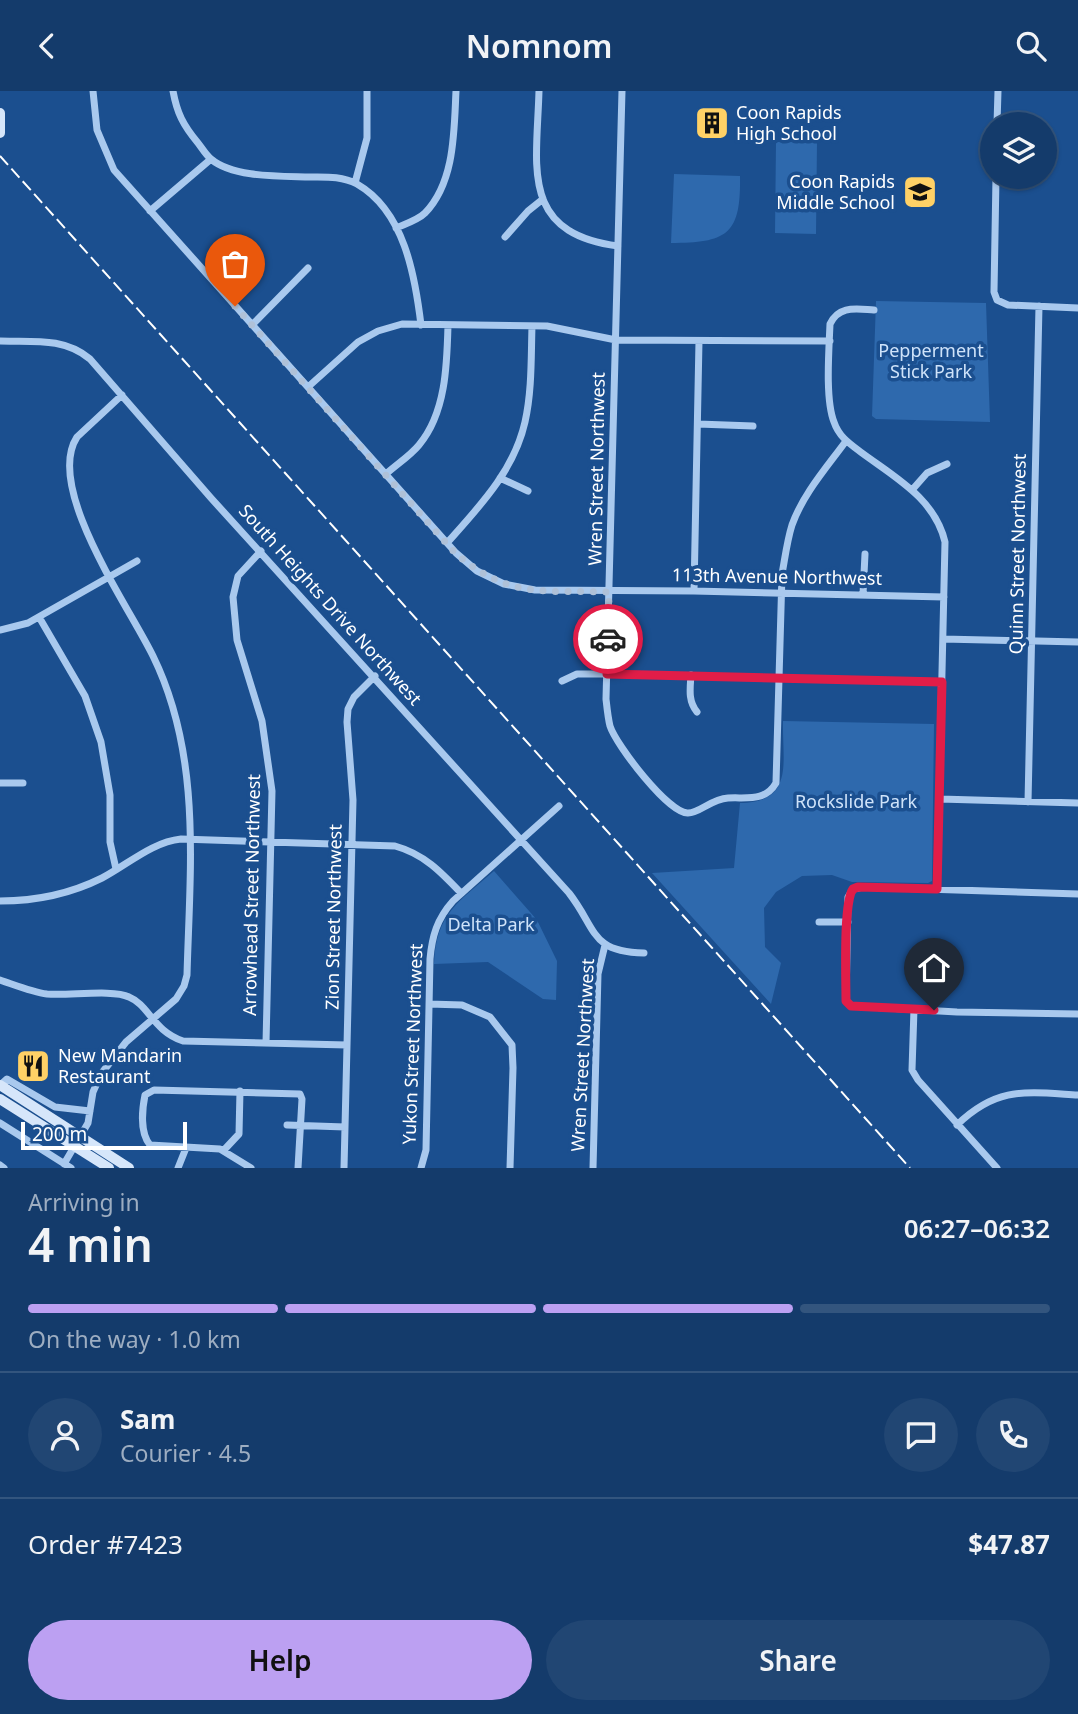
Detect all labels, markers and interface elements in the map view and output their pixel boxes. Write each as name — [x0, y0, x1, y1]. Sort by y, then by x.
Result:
text: Nomnom — [466, 24, 612, 67]
icon: back — [28, 27, 66, 65]
icon: search — [1012, 27, 1050, 65]
place label: Coon Rapids High School — [736, 100, 842, 145]
building icon: Coon Rapids High School — [693, 104, 731, 142]
map controls — [980, 112, 1057, 189]
button: layers — [980, 112, 1057, 189]
place label: Coon Rapids Middle School — [776, 169, 895, 214]
school or university icon: Coon Rapids Middle School — [901, 173, 939, 211]
pin — [205, 234, 265, 306]
icon: bag — [216, 245, 254, 283]
park label: Pepperment Stick Park — [878, 338, 984, 383]
street label: Wren Street Northwest — [582, 372, 610, 566]
street label: Quinn Street Northwest — [1003, 453, 1031, 655]
street label: South Heights Drive Northwest — [234, 499, 428, 710]
street label: 113th Avenue Northwest — [672, 562, 883, 590]
courier — [573, 604, 643, 674]
icon: car — [589, 620, 627, 658]
street label: Arrowhead Street Northwest — [237, 773, 265, 1016]
park label: Rockslide Park — [795, 789, 917, 813]
street label: Zion Street Northwest — [319, 823, 347, 1010]
park label: Delta Park — [447, 912, 535, 936]
pin — [904, 938, 964, 1010]
street label: Yukon Street Northwest — [396, 943, 428, 1145]
icon: home — [915, 949, 953, 987]
street label: Wren Street Northwest — [565, 957, 599, 1152]
place label: New Mandarin Restaurant — [58, 1043, 182, 1088]
restaurant icon: New Mandarin Restaurant — [14, 1047, 52, 1085]
scale bar — [21, 1119, 187, 1151]
text: 200 m — [32, 1121, 87, 1147]
text: Arriving in — [28, 1186, 140, 1218]
text: 06:27–06:32 — [904, 1210, 1050, 1246]
text: 4 min — [28, 1213, 153, 1275]
text: On the way · 1.0 km — [28, 1323, 241, 1355]
button: person — [28, 1398, 102, 1472]
button: chat — [884, 1398, 958, 1472]
button: phone — [976, 1398, 1050, 1472]
text: Sam — [120, 1401, 175, 1437]
text: Courier · 4.5 — [120, 1437, 251, 1469]
text: Order #7423 — [28, 1526, 183, 1562]
text: $47.87 — [968, 1526, 1050, 1562]
button: Help — [28, 1620, 532, 1700]
button: Share — [546, 1620, 1050, 1700]

